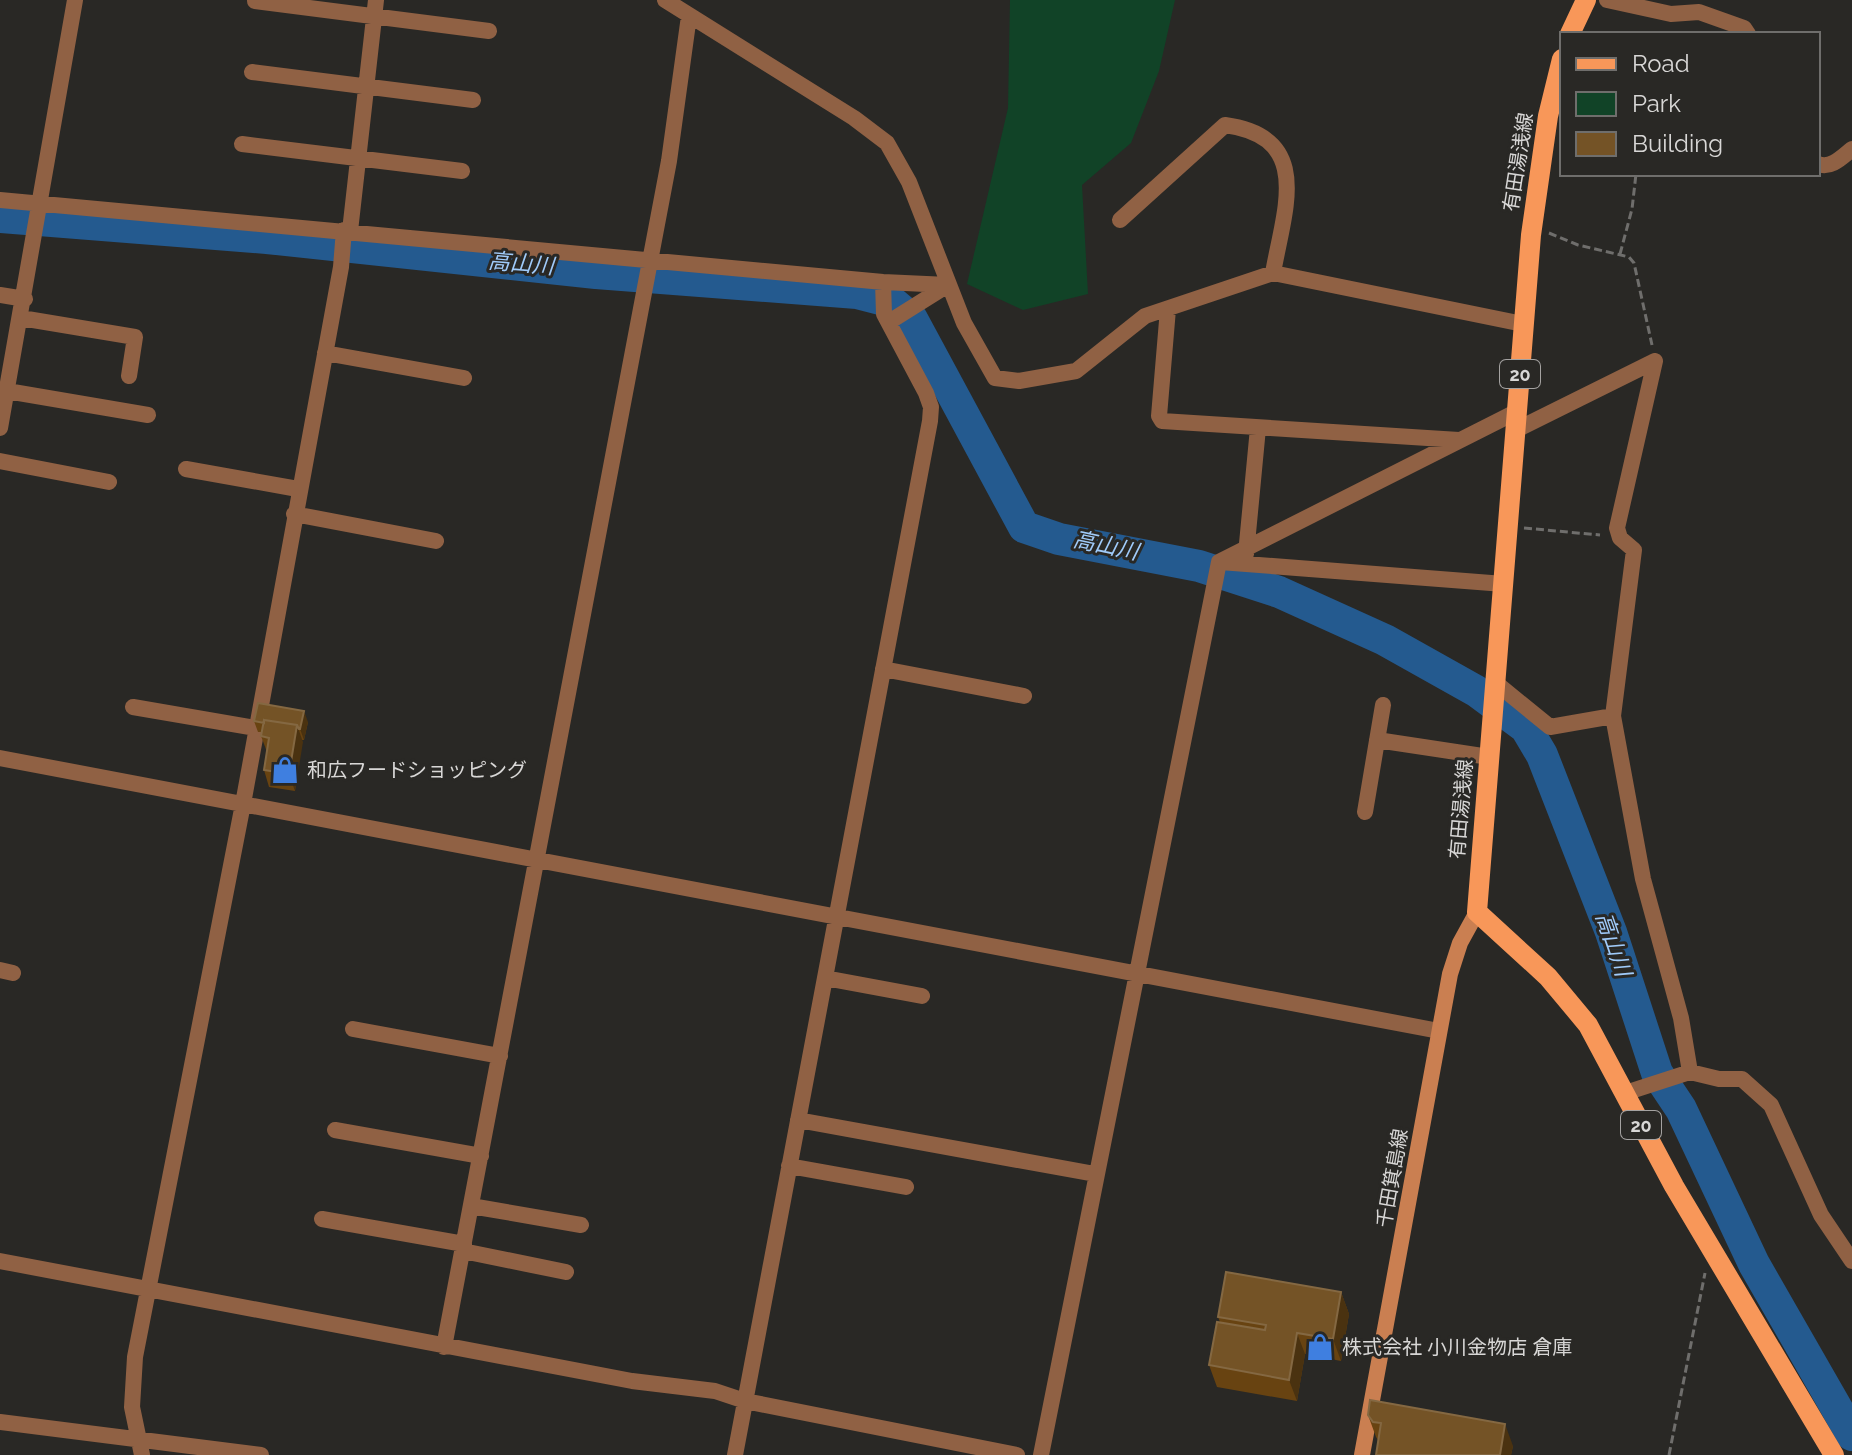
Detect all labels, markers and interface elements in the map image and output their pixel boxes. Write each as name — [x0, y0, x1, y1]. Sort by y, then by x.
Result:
legend — [1560, 32, 1820, 176]
text: Road — [1632, 49, 1690, 78]
text: Park — [1632, 89, 1681, 118]
street label: 有田湯浅線 — [1498, 111, 1538, 213]
text: Building — [1632, 129, 1723, 158]
water label: 高山川 — [487, 247, 557, 279]
road number: 20 — [1500, 360, 1540, 388]
water label: 高山川 — [1071, 525, 1143, 565]
shop icon: 和広フードショッピング — [270, 755, 300, 785]
place label: 和広フードショッピング — [307, 758, 527, 782]
street label: 有田湯浅線 — [1445, 758, 1477, 860]
water label: 高山川 — [1591, 909, 1638, 981]
road number: 20 — [1621, 1111, 1661, 1139]
street label: 千田箕島線 — [1371, 1127, 1413, 1229]
shop icon: 株式会社 小川金物店 倉庫 — [1305, 1332, 1335, 1362]
place label: 株式会社 小川金物店 倉庫 — [1342, 1335, 1572, 1359]

